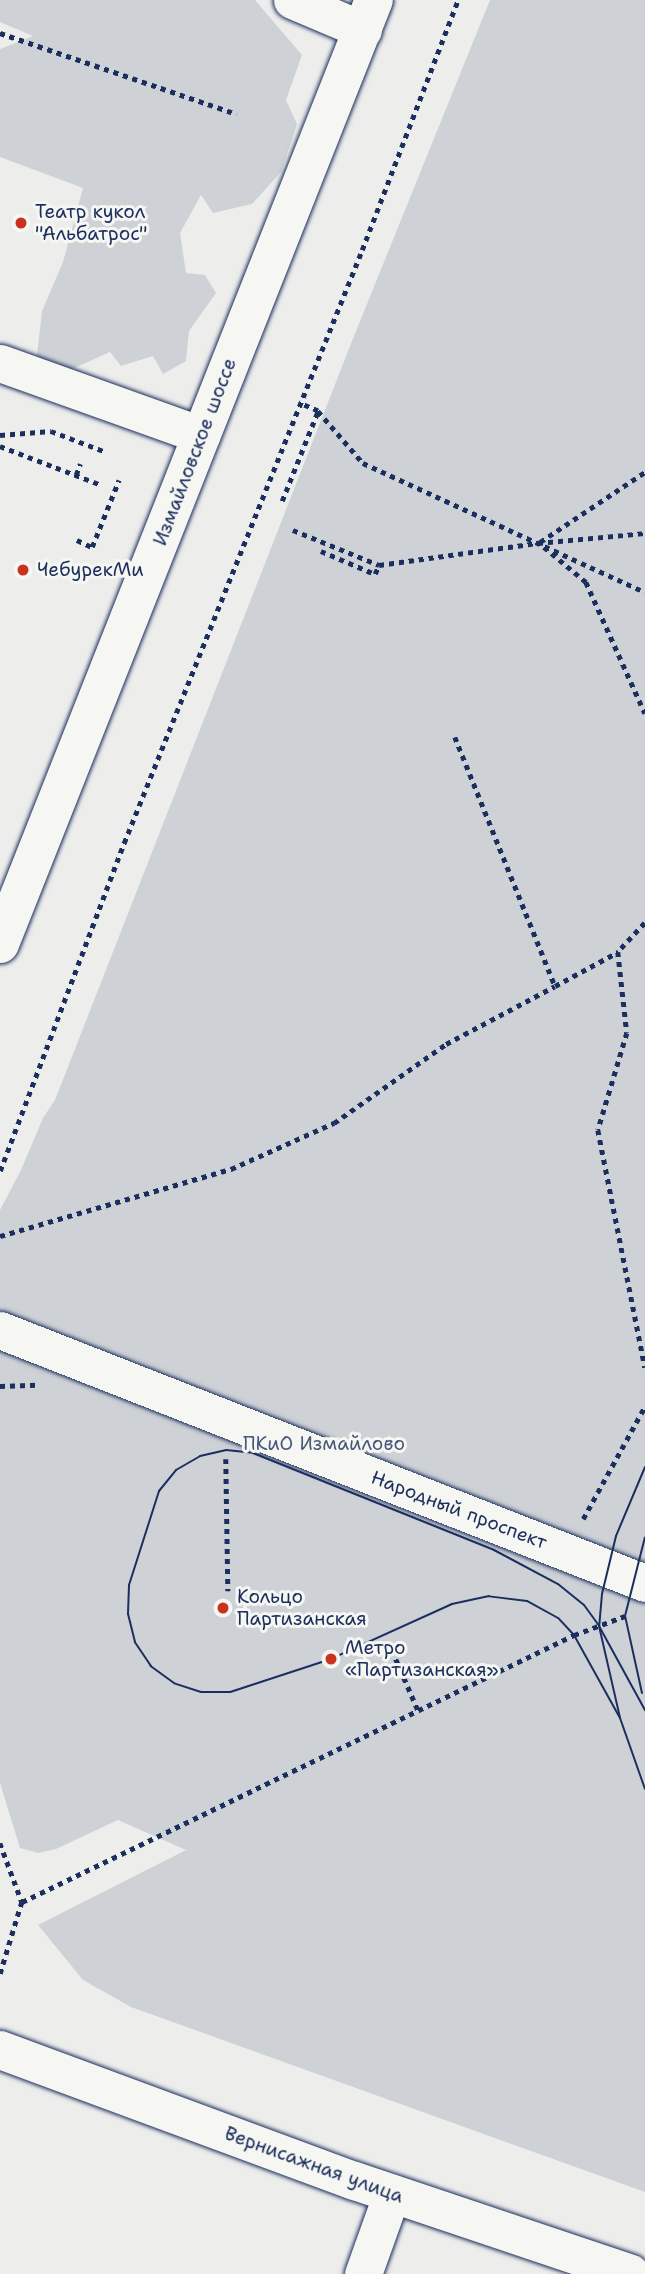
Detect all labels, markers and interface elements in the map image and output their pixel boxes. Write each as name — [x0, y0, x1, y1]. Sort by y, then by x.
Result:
place label: Театр кукол "Альбатрос" — [35, 201, 147, 245]
marker: Театр кукол "Альбатрос" — [13, 215, 29, 231]
street label: Измайловское шоссе — [149, 355, 241, 549]
place label: ЧебурекМи — [37, 559, 144, 581]
marker: ЧебурекМи — [15, 562, 31, 578]
park label: ПКиО Измайлово — [243, 1433, 405, 1455]
street label: Народный проспект — [368, 1466, 550, 1554]
place label: Кольцо Партизанская — [237, 1586, 367, 1630]
marker: Кольцо Партизанская — [215, 1600, 231, 1616]
place label: Метро «Партизанская» — [345, 1637, 499, 1681]
marker: Метро «Партизанская» — [323, 1651, 339, 1667]
street label: Вернисажная улица — [222, 2122, 406, 2208]

